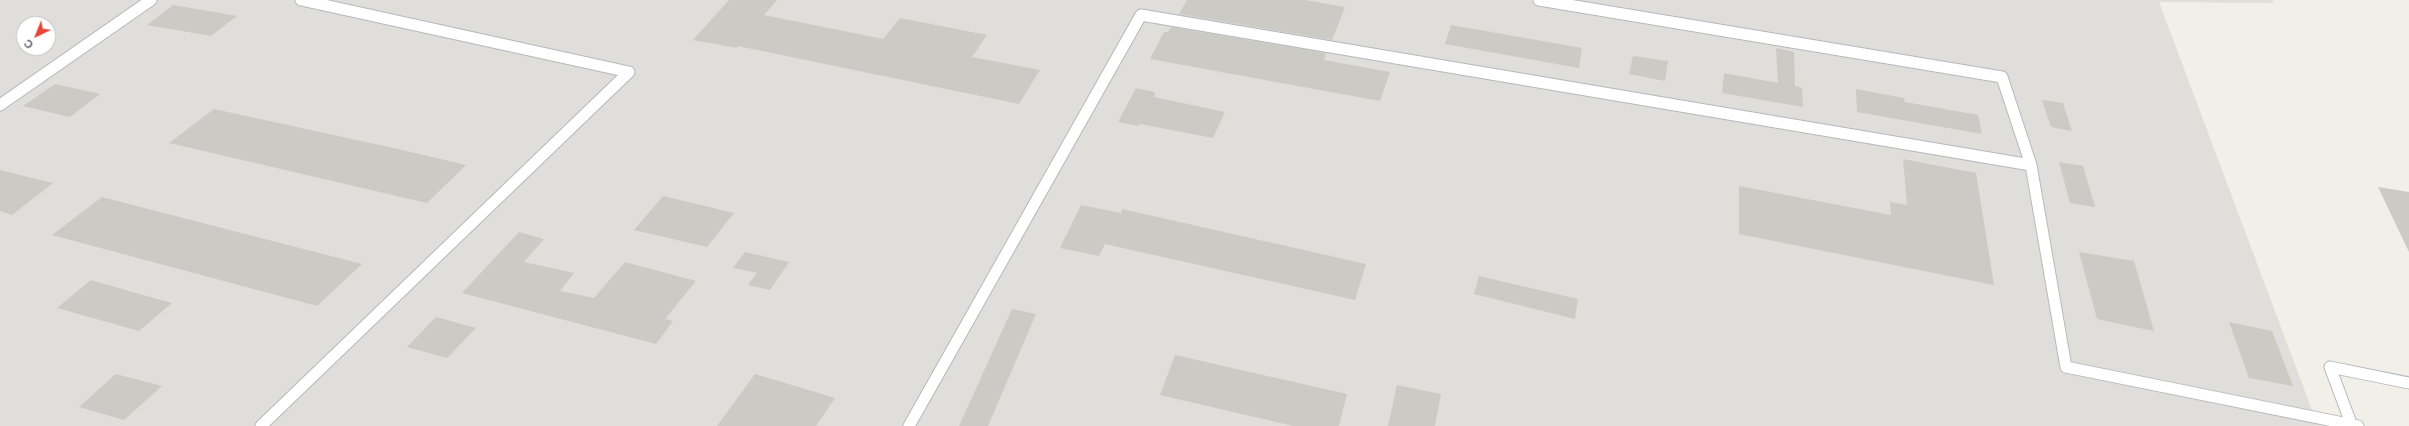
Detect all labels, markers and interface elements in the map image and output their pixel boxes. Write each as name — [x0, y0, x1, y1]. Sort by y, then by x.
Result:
north arrow — [16, 16, 56, 56]
text: С — [22, 37, 36, 51]

